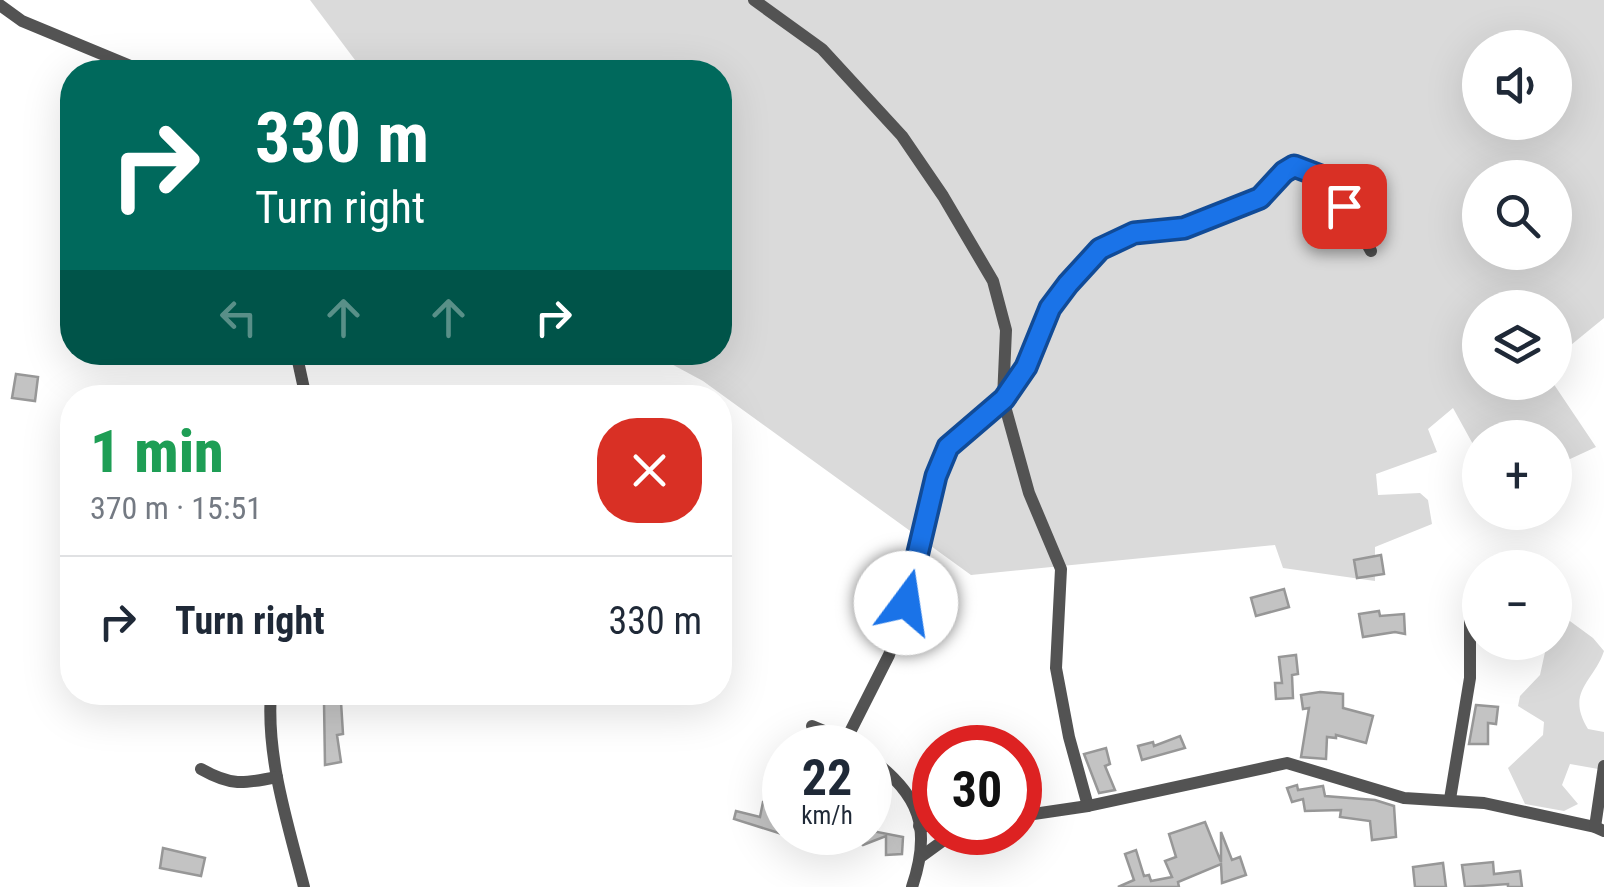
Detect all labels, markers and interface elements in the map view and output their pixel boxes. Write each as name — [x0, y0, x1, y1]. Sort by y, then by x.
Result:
map controls — [1462, 30, 1572, 660]
button: sound — [1462, 30, 1572, 140]
text: 330 m — [255, 97, 429, 179]
icon: right — [90, 100, 220, 230]
button: search — [1462, 160, 1572, 270]
pin — [1302, 164, 1387, 249]
icon: arrive — [1317, 179, 1372, 234]
text: Turn right — [255, 181, 425, 234]
icon: left — [211, 290, 266, 345]
icon: ahead — [316, 290, 371, 345]
icon: ahead — [421, 290, 476, 345]
icon: right — [526, 290, 581, 345]
button: layers — [1462, 290, 1572, 400]
text: 1 min — [90, 416, 224, 487]
button: close — [597, 418, 702, 523]
button: + — [1462, 420, 1572, 530]
text: 370 m · 15:51 — [90, 489, 262, 527]
button: − — [1462, 550, 1572, 660]
position arrow — [854, 551, 958, 655]
icon: right — [90, 594, 145, 649]
text: Turn right — [175, 599, 325, 643]
text: 330 m — [608, 599, 702, 643]
speed limit sign: 30 — [912, 725, 1042, 855]
text: 22 — [802, 749, 852, 807]
text: km/h — [801, 801, 853, 830]

